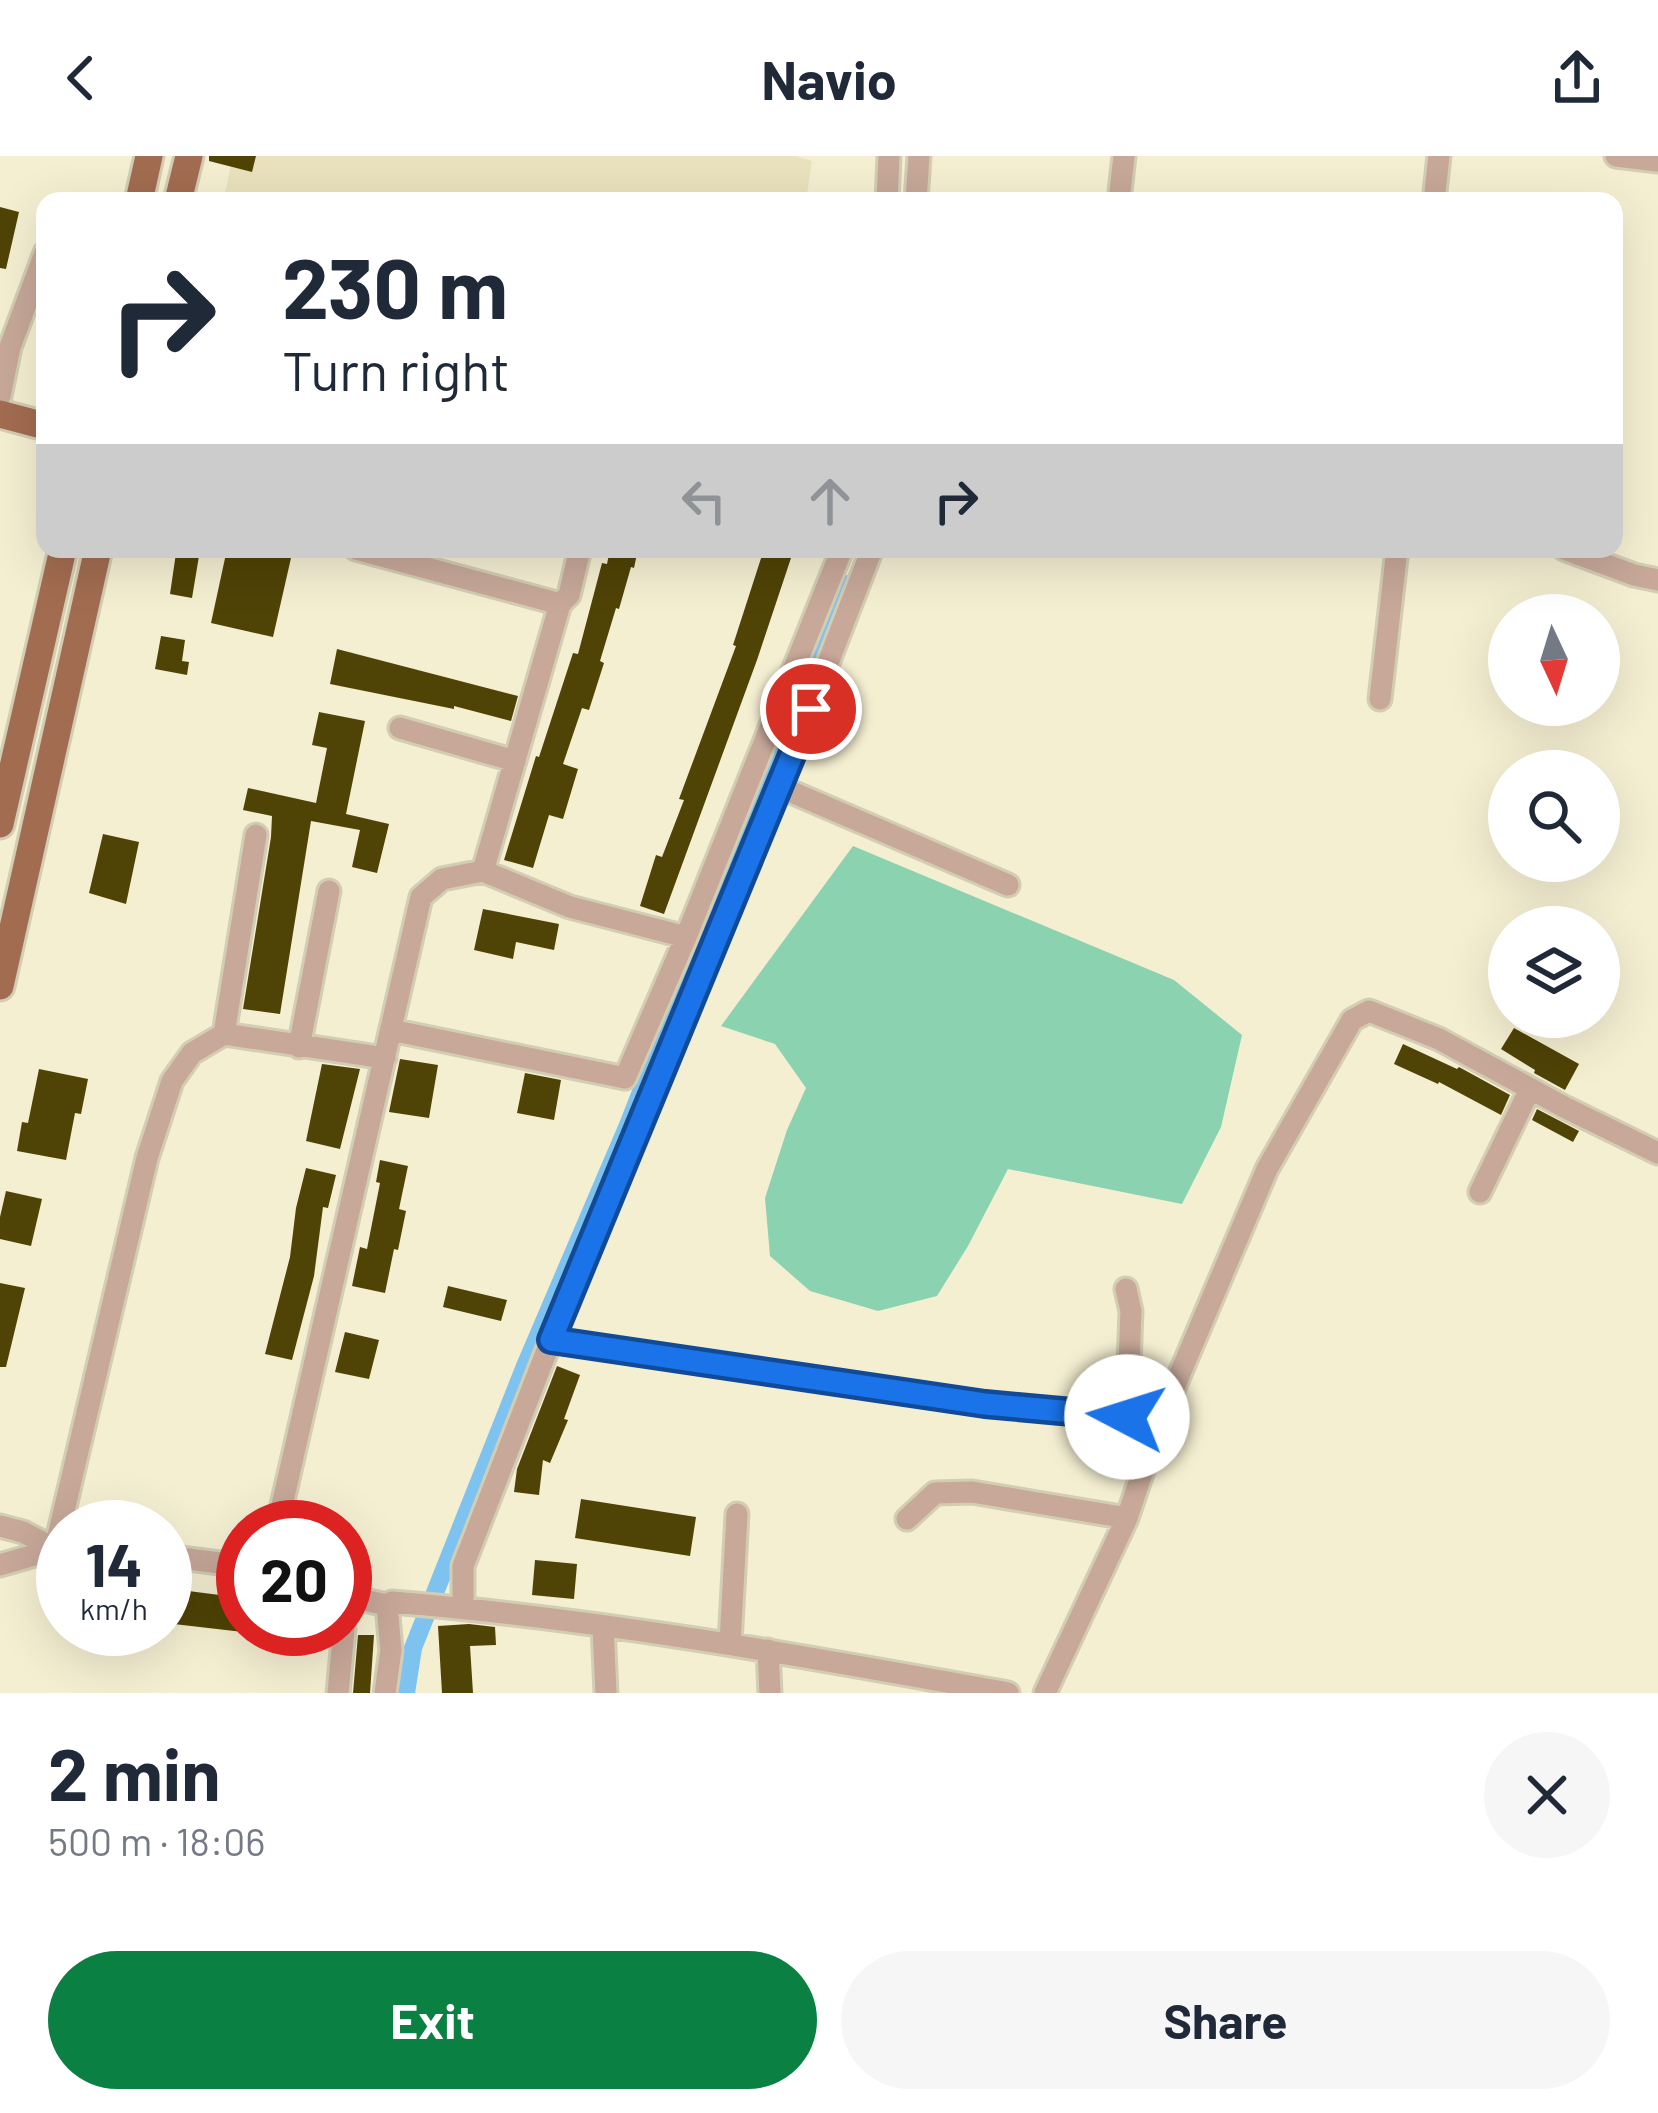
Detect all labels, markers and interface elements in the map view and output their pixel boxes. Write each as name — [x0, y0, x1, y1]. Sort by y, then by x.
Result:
icon: back — [48, 45, 114, 111]
icon: share — [1544, 45, 1610, 111]
text: Navio — [761, 46, 897, 111]
text: 230 m — [282, 235, 508, 336]
icon: right — [84, 240, 240, 396]
text: Turn right — [282, 337, 510, 402]
icon: left — [671, 468, 737, 534]
icon: ahead — [797, 468, 863, 534]
icon: right — [923, 468, 989, 534]
north arrow — [1488, 594, 1620, 726]
map controls — [1488, 594, 1620, 1038]
pin — [760, 658, 862, 760]
icon: arrive — [778, 676, 844, 742]
button: search — [1488, 750, 1620, 882]
button: layers — [1488, 906, 1620, 1038]
position arrow — [1064, 1354, 1190, 1480]
speed limit sign: 20 — [216, 1500, 372, 1656]
text: 14 — [85, 1527, 143, 1599]
text: km/h — [80, 1590, 148, 1626]
text: 2 min — [48, 1729, 221, 1815]
button: close — [1484, 1732, 1610, 1858]
text: 500 m · 18:06 — [48, 1817, 265, 1864]
button: Exit — [48, 1951, 817, 2089]
button: Share — [841, 1951, 1610, 2089]

